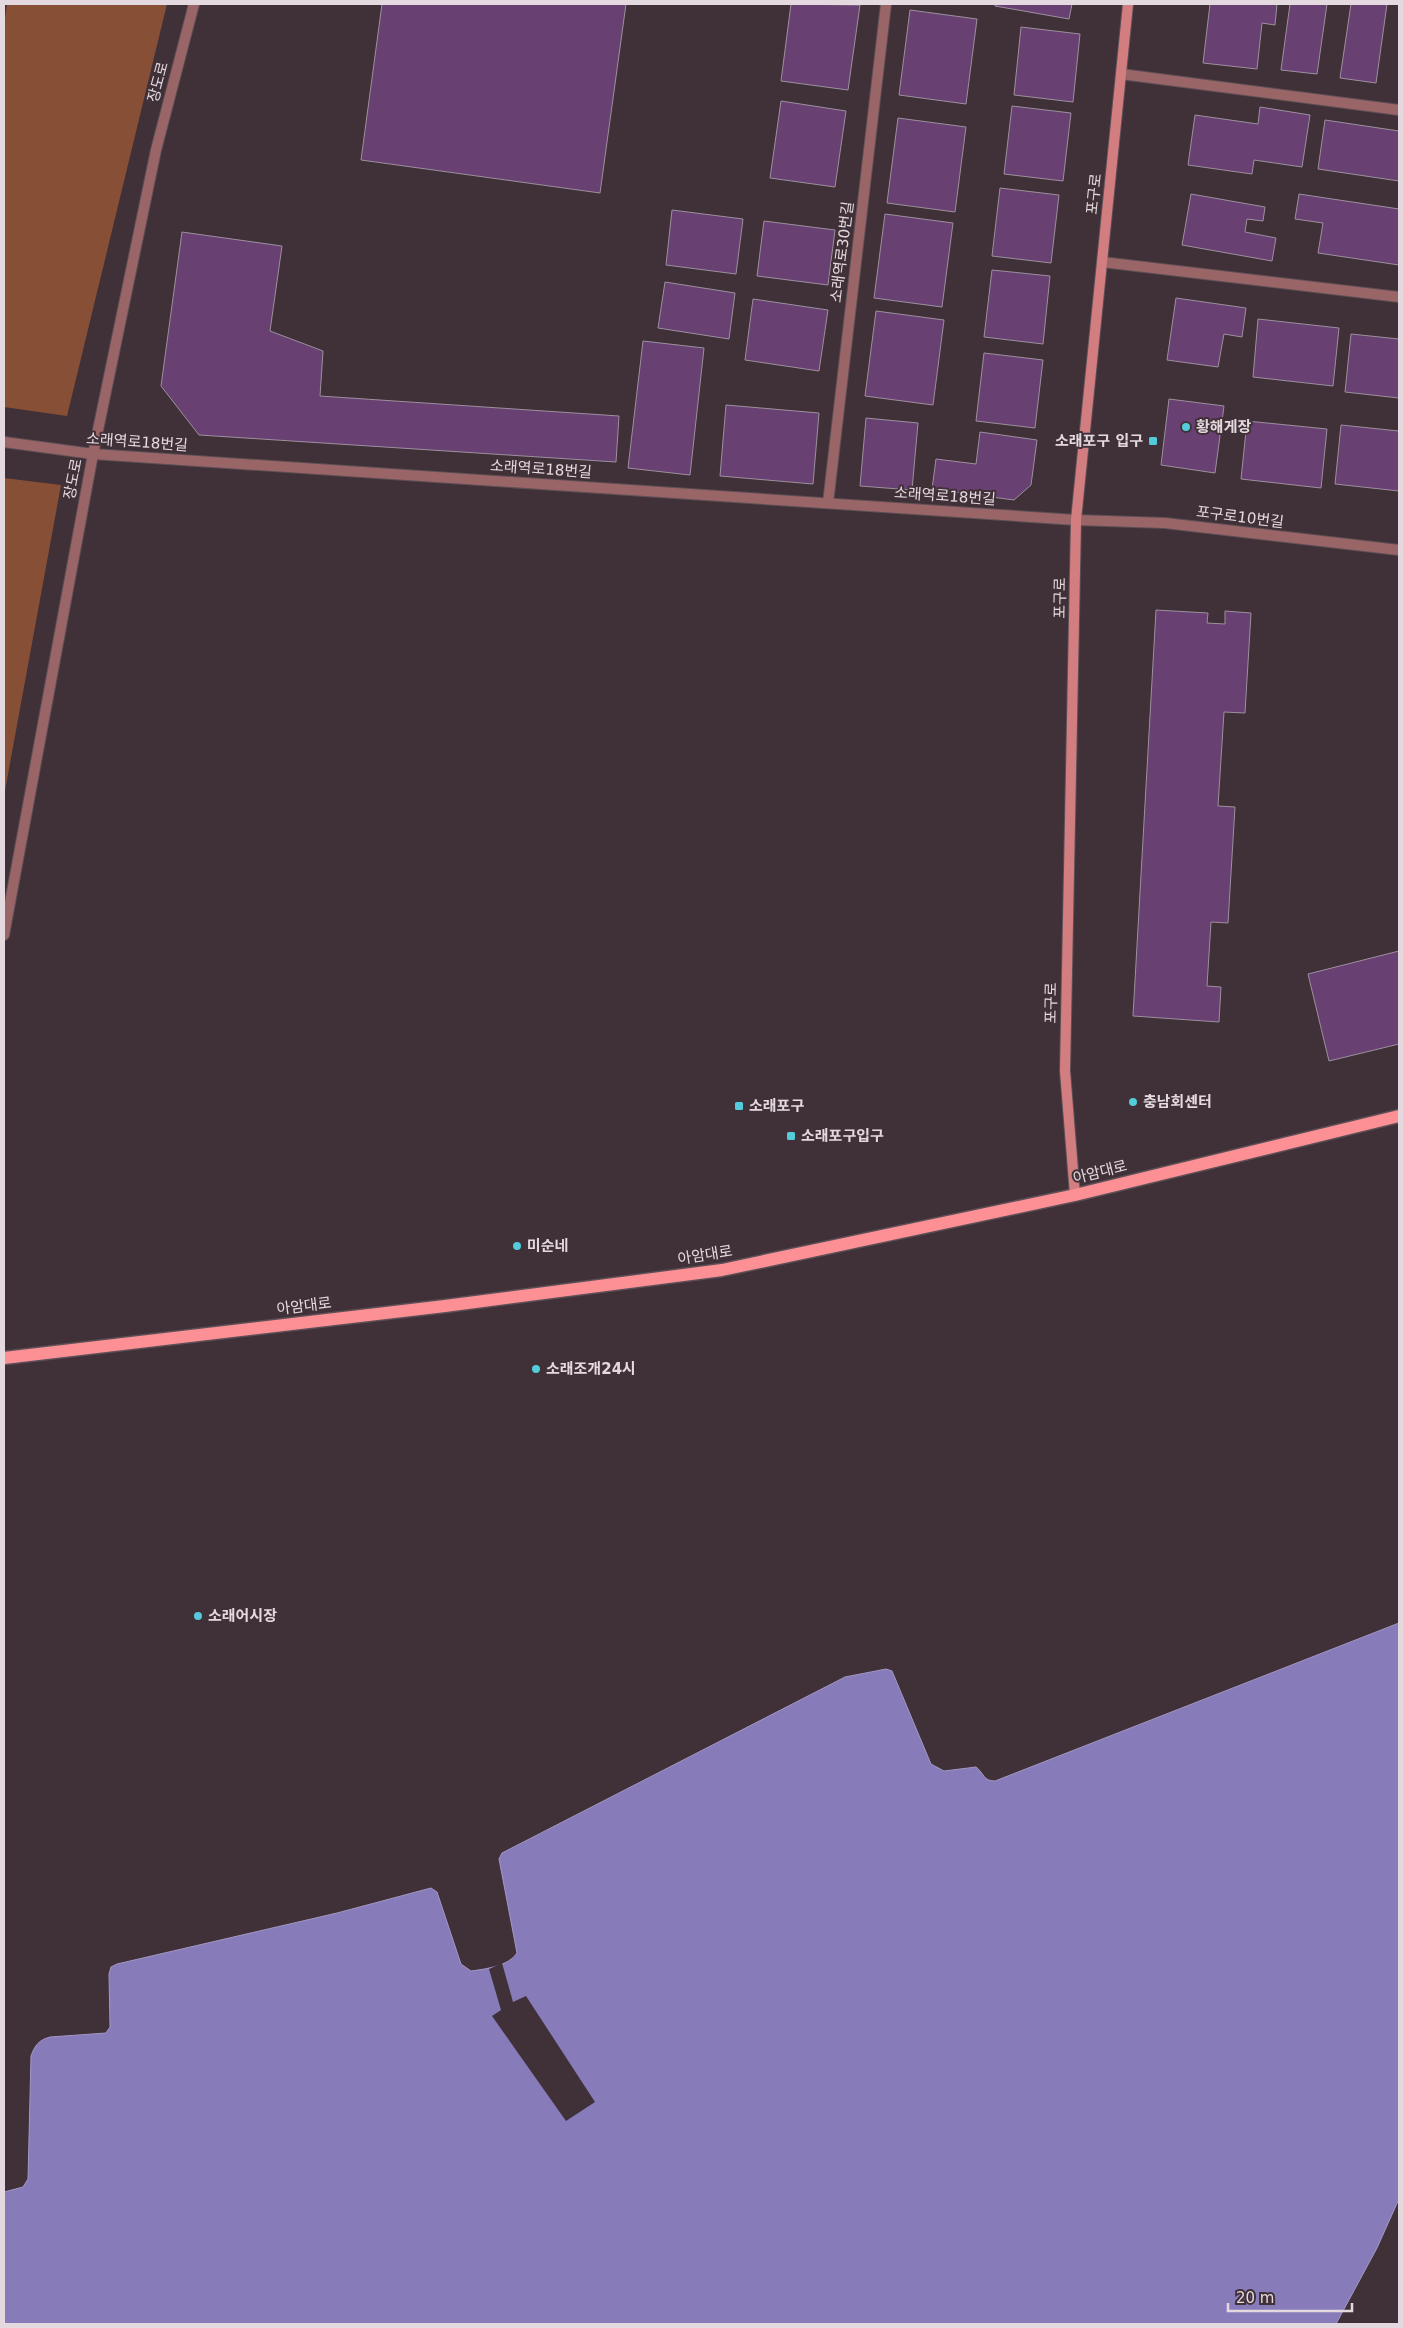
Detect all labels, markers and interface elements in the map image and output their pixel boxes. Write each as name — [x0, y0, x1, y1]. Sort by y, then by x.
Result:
street label: 장도로 — [144, 60, 172, 104]
street label: 포구로 — [1083, 172, 1105, 216]
street label: 소래역로30번길 — [827, 200, 857, 304]
place label: 황해게장 — [1196, 418, 1251, 436]
marker: 황해게장 — [1180, 421, 1192, 433]
street label: 소래역로18번길 — [86, 429, 188, 455]
place label: 소래포구 입구 — [1055, 432, 1143, 450]
marker: 소래포구 입구 — [1147, 435, 1159, 447]
street label: 소래역로18번길 — [490, 456, 592, 482]
street label: 장도로 — [60, 457, 86, 501]
street label: 소래역로18번길 — [894, 483, 996, 509]
street label: 포구로10번길 — [1195, 503, 1285, 531]
street label: 포구로 — [1051, 577, 1069, 619]
street label: 포구로 — [1042, 982, 1060, 1024]
place label: 충남회센터 — [1143, 1093, 1212, 1111]
marker: 충남회센터 — [1127, 1096, 1139, 1108]
place label: 소래포구 — [749, 1097, 804, 1115]
marker: 소래포구 — [733, 1100, 745, 1112]
place label: 소래포구입구 — [801, 1127, 884, 1145]
marker: 소래포구입구 — [785, 1130, 797, 1142]
street label: 아암대로 — [1071, 1157, 1129, 1187]
place label: 미순네 — [527, 1237, 568, 1255]
marker: 미순네 — [511, 1240, 523, 1252]
street label: 아암대로 — [676, 1242, 734, 1268]
street label: 아암대로 — [276, 1294, 332, 1318]
place label: 소래조개24시 — [546, 1360, 636, 1378]
marker: 소래조개24시 — [530, 1363, 542, 1375]
place label: 소래어시장 — [208, 1607, 277, 1625]
marker: 소래어시장 — [192, 1610, 204, 1622]
scale bar — [1228, 2280, 1352, 2312]
text: 20 m — [1236, 2289, 1274, 2307]

